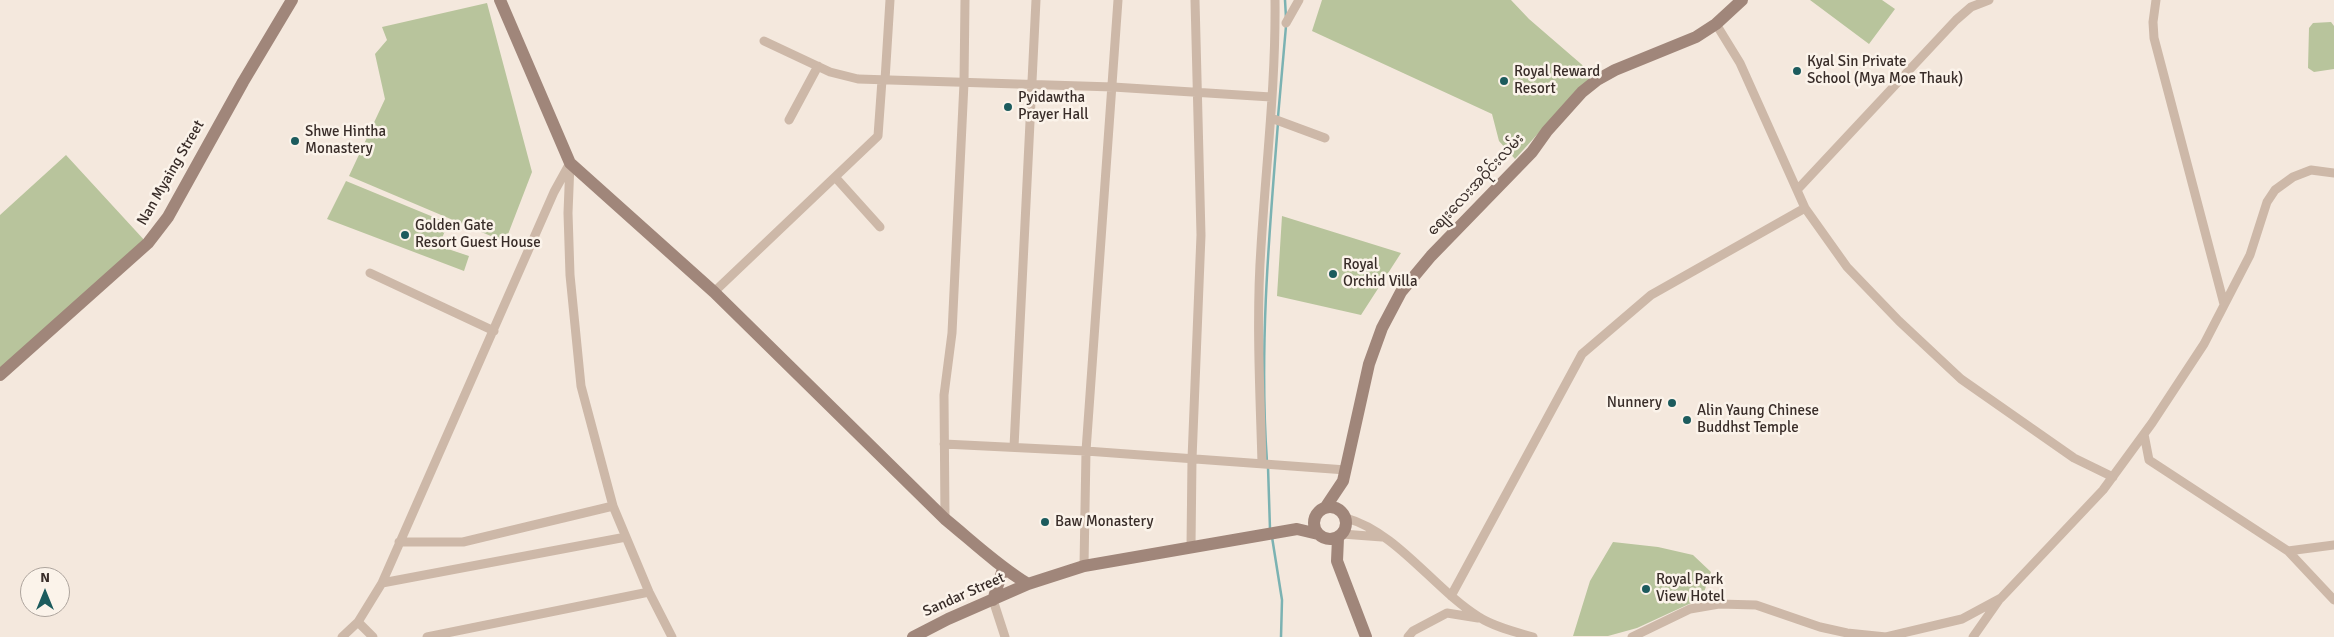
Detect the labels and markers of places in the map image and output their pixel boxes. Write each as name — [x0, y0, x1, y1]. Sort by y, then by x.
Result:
place label: Kyal Sin Private School (Mya Moe Thauk) — [1807, 53, 1963, 88]
place label: Royal Reward Resort — [1514, 63, 1600, 98]
marker: Kyal Sin Private School (Mya Moe Thauk) — [1791, 65, 1803, 77]
marker: Royal Reward Resort — [1498, 75, 1510, 87]
place label: Pyidawtha Prayer Hall — [1018, 89, 1089, 124]
marker: Pyidawtha Prayer Hall — [1002, 101, 1014, 113]
place label: Shwe Hintha Monastery — [305, 123, 386, 158]
marker: Shwe Hintha Monastery — [289, 135, 301, 147]
place label: Golden Gate Resort Guest House — [415, 217, 541, 252]
marker: Golden Gate Resort Guest House — [399, 229, 411, 241]
place label: Royal Orchid Villa — [1343, 256, 1418, 291]
marker: Royal Orchid Villa — [1327, 268, 1339, 280]
place label: Nunnery — [1607, 394, 1662, 412]
marker: Nunnery — [1666, 397, 1678, 409]
place label: Alin Yaung Chinese Buddhst Temple — [1697, 402, 1819, 437]
marker: Alin Yaung Chinese Buddhst Temple — [1681, 414, 1693, 426]
place label: Baw Monastery — [1055, 513, 1153, 531]
marker: Baw Monastery — [1039, 516, 1051, 528]
place label: Royal Park View Hotel — [1656, 571, 1725, 606]
marker: Royal Park View Hotel — [1640, 583, 1652, 595]

